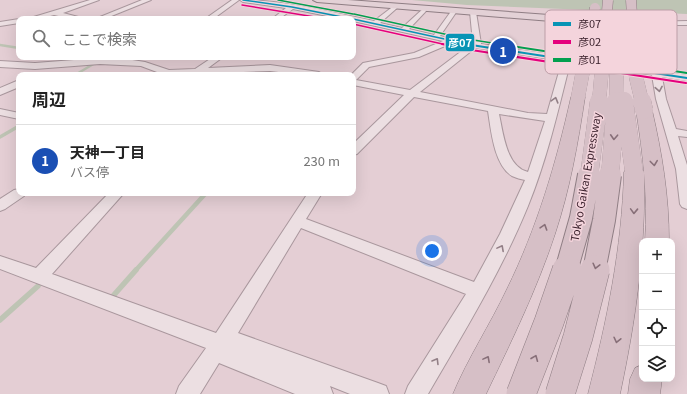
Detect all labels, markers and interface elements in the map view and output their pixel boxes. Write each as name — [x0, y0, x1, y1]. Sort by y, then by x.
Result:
legend — [545, 10, 677, 74]
text: 彦07 — [578, 15, 601, 31]
search box — [16, 16, 356, 60]
icon: search — [30, 27, 52, 49]
text: ここで検索 — [62, 28, 137, 49]
line badge: 彦07 — [445, 33, 475, 52]
text: 彦02 — [578, 33, 601, 49]
text: 彦07 — [448, 34, 472, 50]
pin: 1 — [490, 36, 516, 66]
text: 彦01 — [578, 51, 601, 67]
text: 周辺 — [32, 86, 66, 111]
one-way arrow — [655, 86, 663, 92]
one-way arrow — [550, 97, 559, 104]
street label: Tokyo Gaikan Expressway — [566, 111, 604, 243]
one-way arrow — [609, 134, 618, 140]
text: 天神一丁目 — [70, 141, 145, 162]
text: 1 — [41, 151, 49, 170]
text: 230 m — [303, 151, 340, 170]
one-way arrow — [649, 160, 658, 166]
text: バス停 — [70, 162, 109, 181]
one-way arrow — [630, 208, 639, 214]
one-way arrow — [539, 224, 548, 231]
map controls — [639, 238, 675, 382]
button: + — [639, 238, 675, 274]
your location — [422, 241, 442, 261]
one-way arrow — [496, 245, 504, 252]
one-way arrow — [593, 262, 601, 269]
button: − — [639, 274, 675, 310]
button: locate — [639, 310, 675, 346]
one-way arrow — [614, 337, 622, 343]
button: layers — [639, 346, 675, 382]
one-way arrow — [531, 354, 539, 361]
one-way arrow — [482, 356, 490, 364]
one-way arrow — [431, 358, 438, 365]

